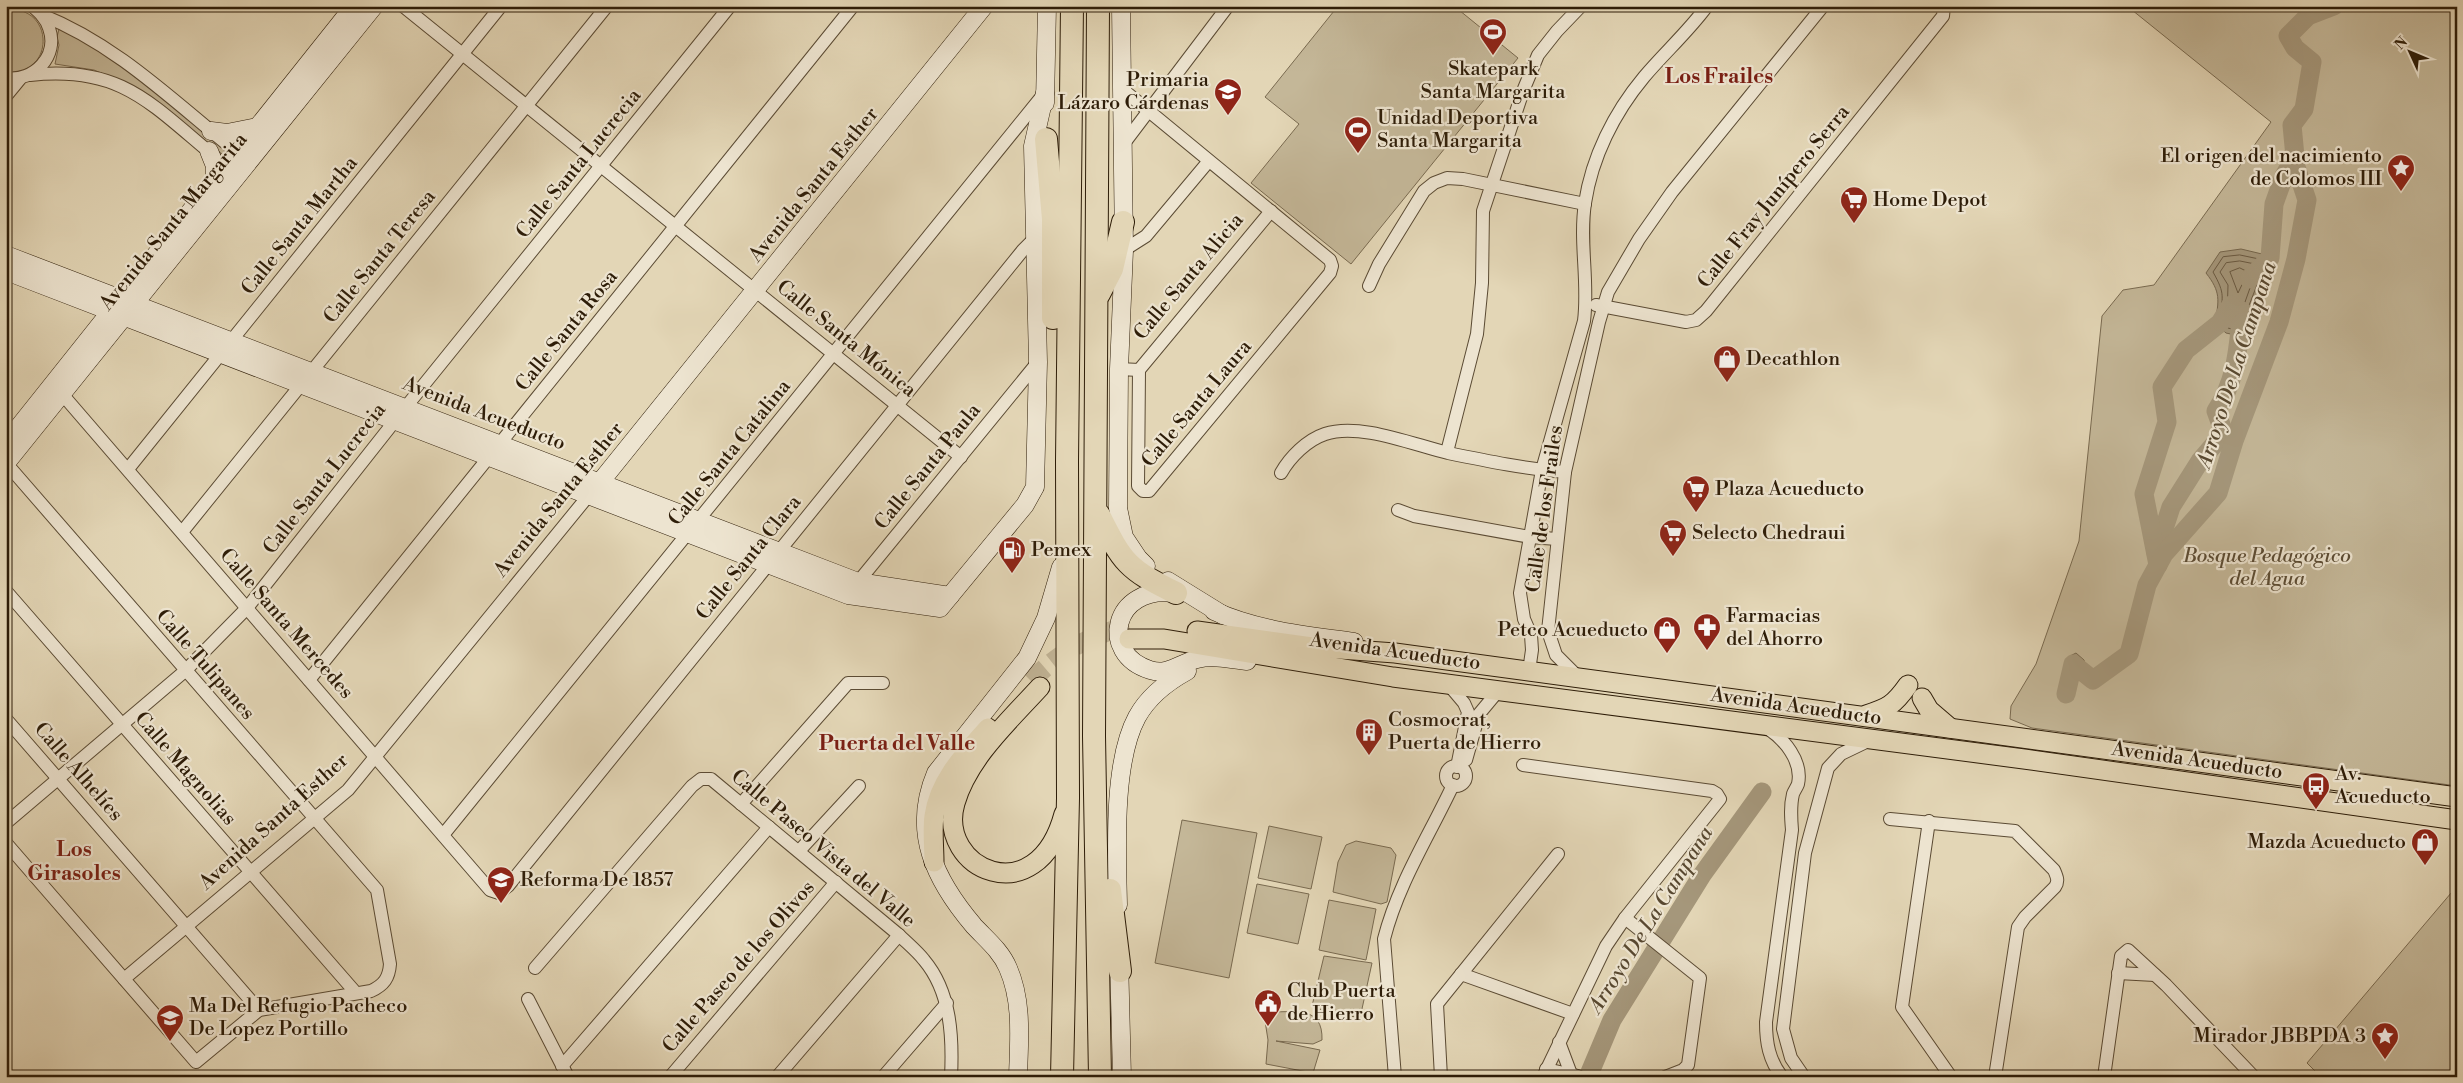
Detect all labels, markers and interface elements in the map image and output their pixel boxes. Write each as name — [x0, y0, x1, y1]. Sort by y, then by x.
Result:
sports icon: Skatepark Santa Margarita — [1478, 17, 1508, 56]
north arrow — [2386, 28, 2436, 78]
text: N — [2391, 33, 2412, 54]
place label: Skatepark Santa Margarita — [1421, 57, 1566, 105]
district label: Los Frailes — [1665, 64, 1773, 90]
place label: Primaria Lázaro Cárdenas — [1058, 68, 1210, 116]
school or university icon: Primaria Lázaro Cárdenas — [1213, 77, 1243, 116]
street label: Calle Santa Lucrecia — [511, 83, 648, 244]
street label: Calle Fray Junípero Serra — [1692, 100, 1856, 294]
street label: Avenida Santa Esther — [743, 102, 885, 268]
place label: Unidad Deportiva Santa Margarita — [1377, 106, 1539, 154]
sports icon: Unidad Deportiva Santa Margarita — [1343, 115, 1373, 154]
street label: Avenida Santa Margarita — [94, 127, 254, 317]
place label: El origen del nacimiento de Colomos III — [2161, 144, 2382, 192]
street label: Calle Santa Martha — [236, 151, 364, 300]
place icon: El origen del nacimiento de Colomos III — [2386, 153, 2416, 192]
street label: Calle Santa Teresa — [318, 184, 442, 329]
supermarket icon: Home Depot — [1839, 185, 1869, 224]
place label: Home Depot — [1873, 188, 1987, 213]
street label: Calle Santa Alicia — [1129, 208, 1250, 346]
water label: Arroyo De La Campana — [2191, 258, 2283, 473]
street label: Calle Santa Rosa — [510, 265, 624, 397]
street label: Calle Santa Mónica — [771, 275, 922, 404]
street label: Calle Santa Laura — [1136, 335, 1258, 473]
shop icon: Decathlon — [1712, 344, 1742, 383]
place label: Decathlon — [1746, 347, 1840, 372]
street label: Avenida Acueducto — [398, 371, 569, 457]
street label: Calle Santa Catalina — [663, 374, 797, 531]
street label: Calle Santa Lucrecia — [258, 398, 392, 560]
street label: Calle Santa Paula — [869, 398, 987, 535]
street label: Avenida Santa Esther — [488, 417, 630, 583]
street label: Calle de los Frailes — [1521, 424, 1569, 594]
supermarket icon: Plaza Acueducto — [1681, 474, 1711, 513]
place label: Plaza Acueducto — [1715, 477, 1864, 502]
street label: Calle Santa Clara — [691, 490, 808, 626]
supermarket icon: Selecto Chedraui — [1658, 518, 1688, 557]
place label: Selecto Chedraui — [1692, 521, 1846, 546]
fuel station icon: Pemex — [997, 535, 1027, 574]
place label: Pemex — [1031, 538, 1092, 563]
street label: Calle Santa Mercedes — [214, 543, 358, 705]
park label: Bosque Pedagógico del Agua — [2182, 544, 2351, 592]
street label: Calle Tulipanes — [150, 604, 260, 726]
place label: Farmacias del Ahorro — [1726, 604, 1823, 652]
pharmacy icon: Farmacias del Ahorro — [1692, 612, 1722, 651]
shop icon: Petco Acueducto — [1652, 615, 1682, 654]
place label: Petco Acueducto — [1498, 618, 1648, 643]
street label: Avenida Acueducto — [1307, 627, 1482, 676]
street label: Avenida Acueducto — [1708, 682, 1883, 731]
street label: Calle Magnolias — [129, 707, 241, 831]
place label: Cosmocrat, Puerta de Hierro — [1388, 708, 1541, 756]
street label: Calle Alhelíes — [28, 717, 128, 827]
building icon: Cosmocrat, Puerta de Hierro — [1354, 717, 1384, 756]
district label: Puerta del Valle — [819, 731, 975, 757]
street label: Avenida Acueducto — [2109, 736, 2284, 785]
street label: Avenida Santa Esther — [193, 748, 354, 896]
place label: Av. Acueducto — [2334, 762, 2431, 810]
street label: Calle Paseo Vista del Valle — [726, 764, 920, 934]
bus stop icon: Av. Acueducto — [2301, 771, 2331, 810]
water label: Arroyo De La Campana — [1582, 821, 1719, 1020]
shop icon: Mazda Acueducto — [2410, 827, 2440, 866]
place label: Mazda Acueducto — [2247, 830, 2406, 855]
district label: Los Girasoles — [27, 837, 121, 887]
school or university icon: Reforma De 1857 — [486, 865, 516, 904]
place label: Reforma De 1857 — [520, 868, 673, 893]
street label: Calle Paseo de los Olivos — [657, 876, 821, 1058]
place label: Club Puerta de Hierro — [1287, 979, 1397, 1027]
public building icon: Club Puerta de Hierro — [1253, 988, 1283, 1027]
place label: Ma Del Refugio Pacheco De Lopez Portillo — [189, 994, 407, 1042]
school or university icon: Ma Del Refugio Pacheco De Lopez Portillo — [155, 1003, 185, 1042]
place icon: Mirador JBBPDA 3 — [2370, 1021, 2400, 1060]
place label: Mirador JBBPDA 3 — [2193, 1024, 2366, 1049]

